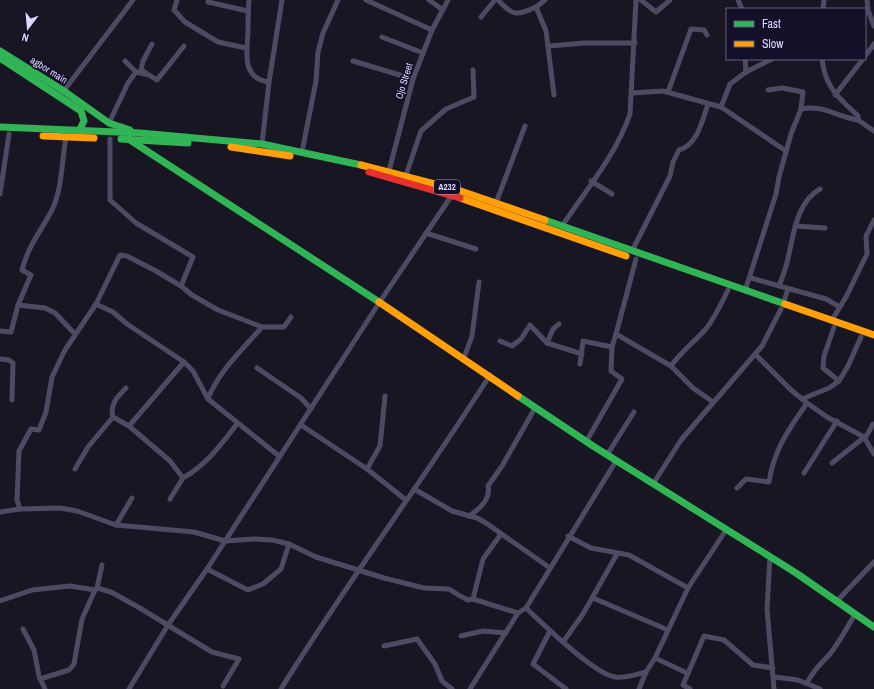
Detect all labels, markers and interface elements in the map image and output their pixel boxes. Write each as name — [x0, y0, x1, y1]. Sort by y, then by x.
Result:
north arrow — [8, 8, 48, 48]
legend — [726, 8, 866, 60]
text: Fast — [762, 16, 781, 32]
text: N — [20, 30, 30, 45]
text: Slow — [762, 36, 784, 52]
street label: agbor main — [28, 53, 70, 87]
street label: Ojo Street — [392, 61, 416, 101]
road number: A232 — [434, 180, 460, 194]

